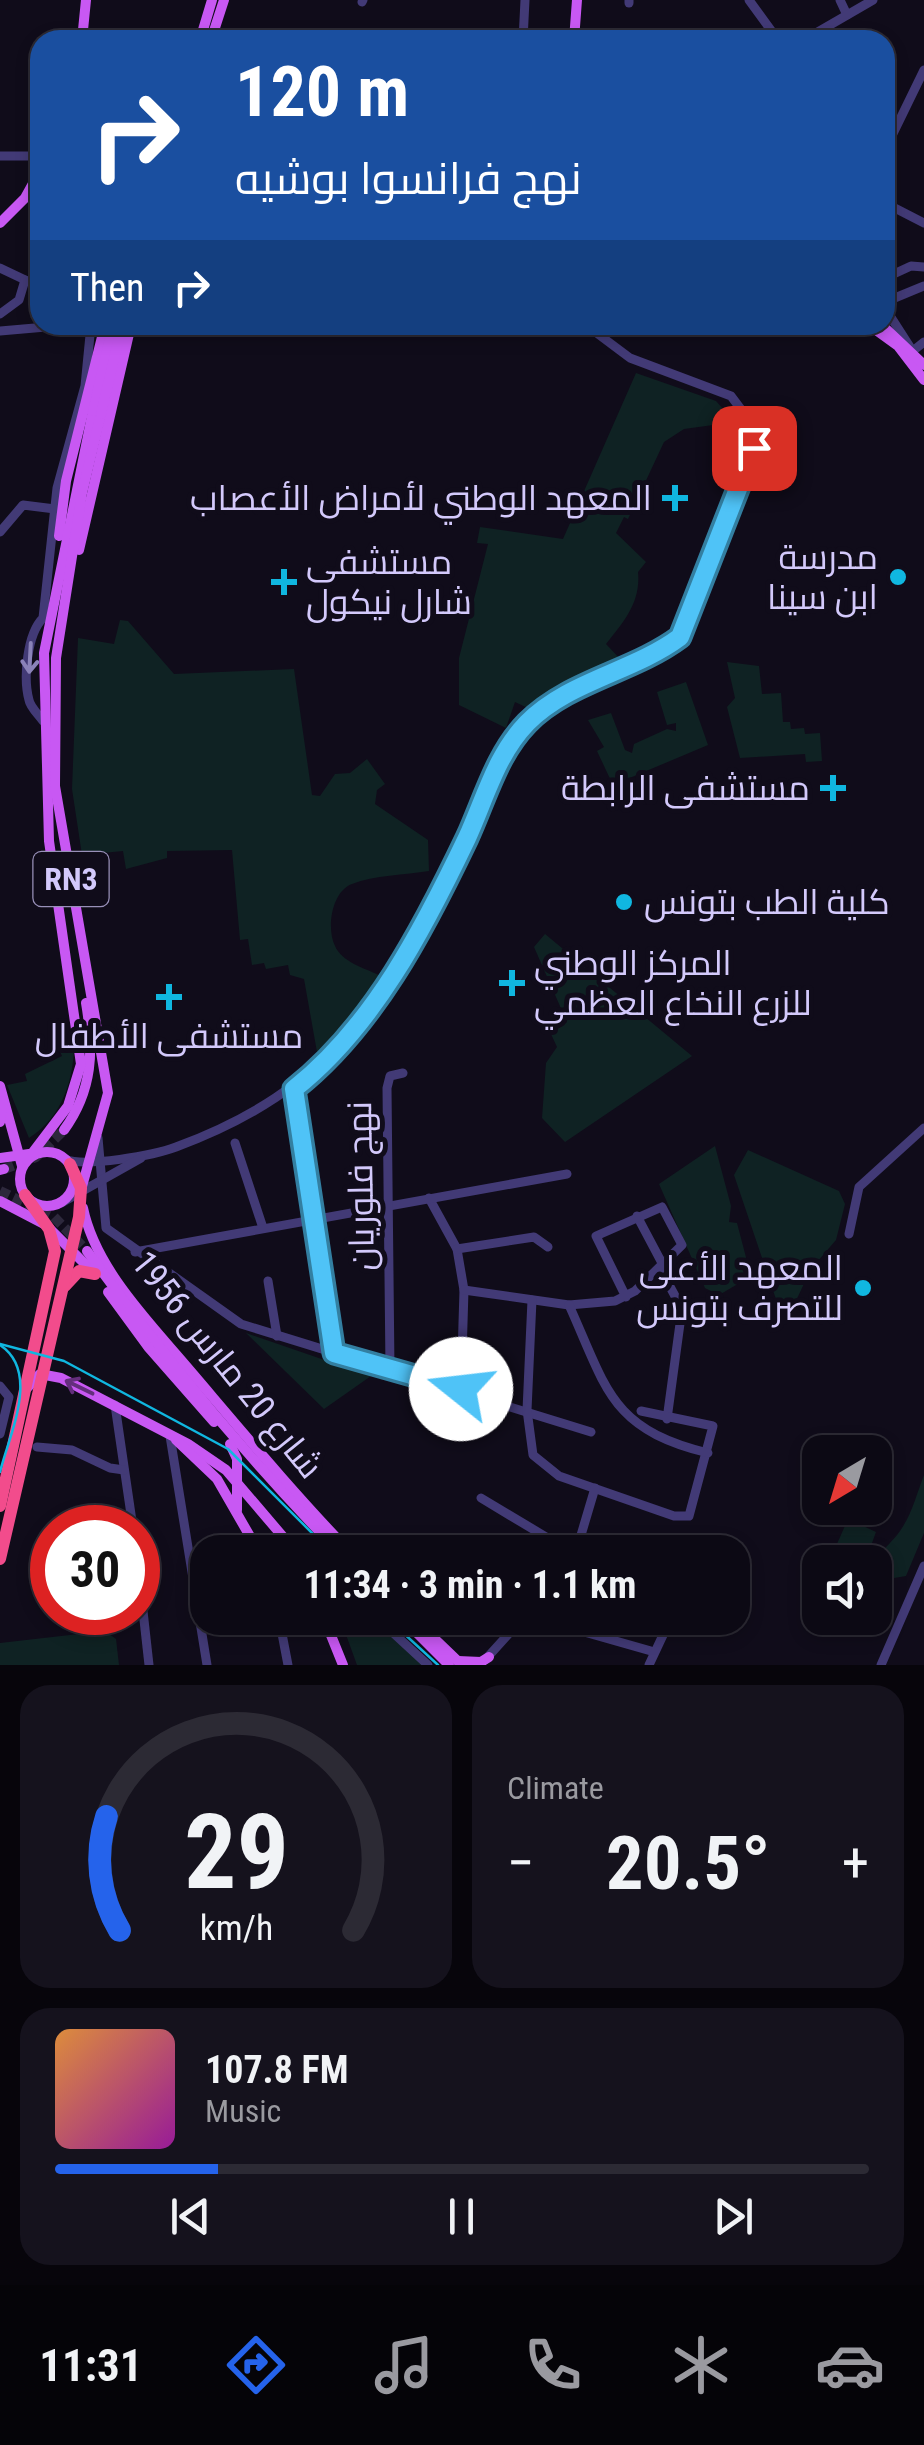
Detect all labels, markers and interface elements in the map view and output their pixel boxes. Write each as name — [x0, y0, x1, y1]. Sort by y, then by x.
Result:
text: 120 m — [235, 51, 409, 133]
icon: right — [70, 70, 200, 200]
text: نهج فرانسوا بوشيه — [235, 152, 582, 205]
icon: right — [164, 260, 219, 315]
text: Then — [70, 266, 144, 310]
pin — [712, 406, 797, 491]
icon: arrive — [727, 421, 782, 476]
place label: المعهد الوطني لأمراض الأعصاب — [190, 478, 652, 525]
marker: المعهد الوطني لأمراض الأعصاب — [662, 485, 688, 511]
place label: مدرسة ابن سينا — [767, 537, 878, 618]
place label: مستشفى شارل نيكول — [306, 542, 472, 623]
marker: مدرسة ابن سينا — [887, 566, 909, 588]
marker: مستشفى شارل نيكول — [271, 569, 297, 595]
one-way arrow — [20, 642, 39, 674]
place label: مستشفى الرابطة — [561, 768, 810, 809]
marker: مستشفى الرابطة — [820, 775, 846, 801]
road number: RN3 — [34, 852, 108, 906]
place label: كلية الطب بتونس — [644, 882, 890, 923]
marker: كلية الطب بتونس — [613, 891, 635, 913]
place label: المركز الوطني للزرع النخاع العظمي — [534, 943, 812, 1030]
marker: المركز الوطني للزرع النخاع العظمي — [499, 970, 525, 996]
marker: مستشفى الأطفال — [156, 984, 182, 1010]
place label: مستشفى الأطفال — [35, 1016, 303, 1057]
street label: نهج فلوريان — [339, 1101, 385, 1271]
street label: شارع 20 مارس 1956 — [121, 1243, 331, 1488]
place label: المعهد الأعلى للتصرف بتونس — [636, 1248, 843, 1329]
marker: المعهد الأعلى للتصرف بتونس — [852, 1277, 874, 1299]
position arrow — [409, 1337, 513, 1441]
one-way arrow — [65, 1376, 95, 1395]
north arrow — [802, 1435, 892, 1525]
map controls — [802, 1435, 892, 1635]
speed limit sign: 30 — [30, 1505, 160, 1635]
button: sound — [802, 1545, 892, 1635]
text: 11:34 · 3 min · 1.1 km — [304, 1563, 636, 1607]
text: Climate — [507, 1769, 604, 1807]
text: 29 — [183, 1792, 289, 1913]
text: 20.5° — [606, 1819, 770, 1907]
text: − — [507, 1831, 535, 1895]
text: + — [842, 1831, 869, 1895]
text: km/h — [199, 1907, 273, 1949]
text: 107.8 FM — [205, 2048, 349, 2092]
text: Music — [205, 2092, 281, 2130]
icon: previous — [163, 2189, 218, 2244]
icon: pause — [434, 2189, 489, 2244]
icon: next — [706, 2189, 761, 2244]
icon: directions — [221, 2330, 291, 2400]
icon: music — [369, 2330, 439, 2400]
icon: phone — [518, 2330, 588, 2400]
icon: climate — [666, 2330, 736, 2400]
icon: car — [815, 2330, 885, 2400]
text: 11:31 — [39, 2339, 143, 2392]

